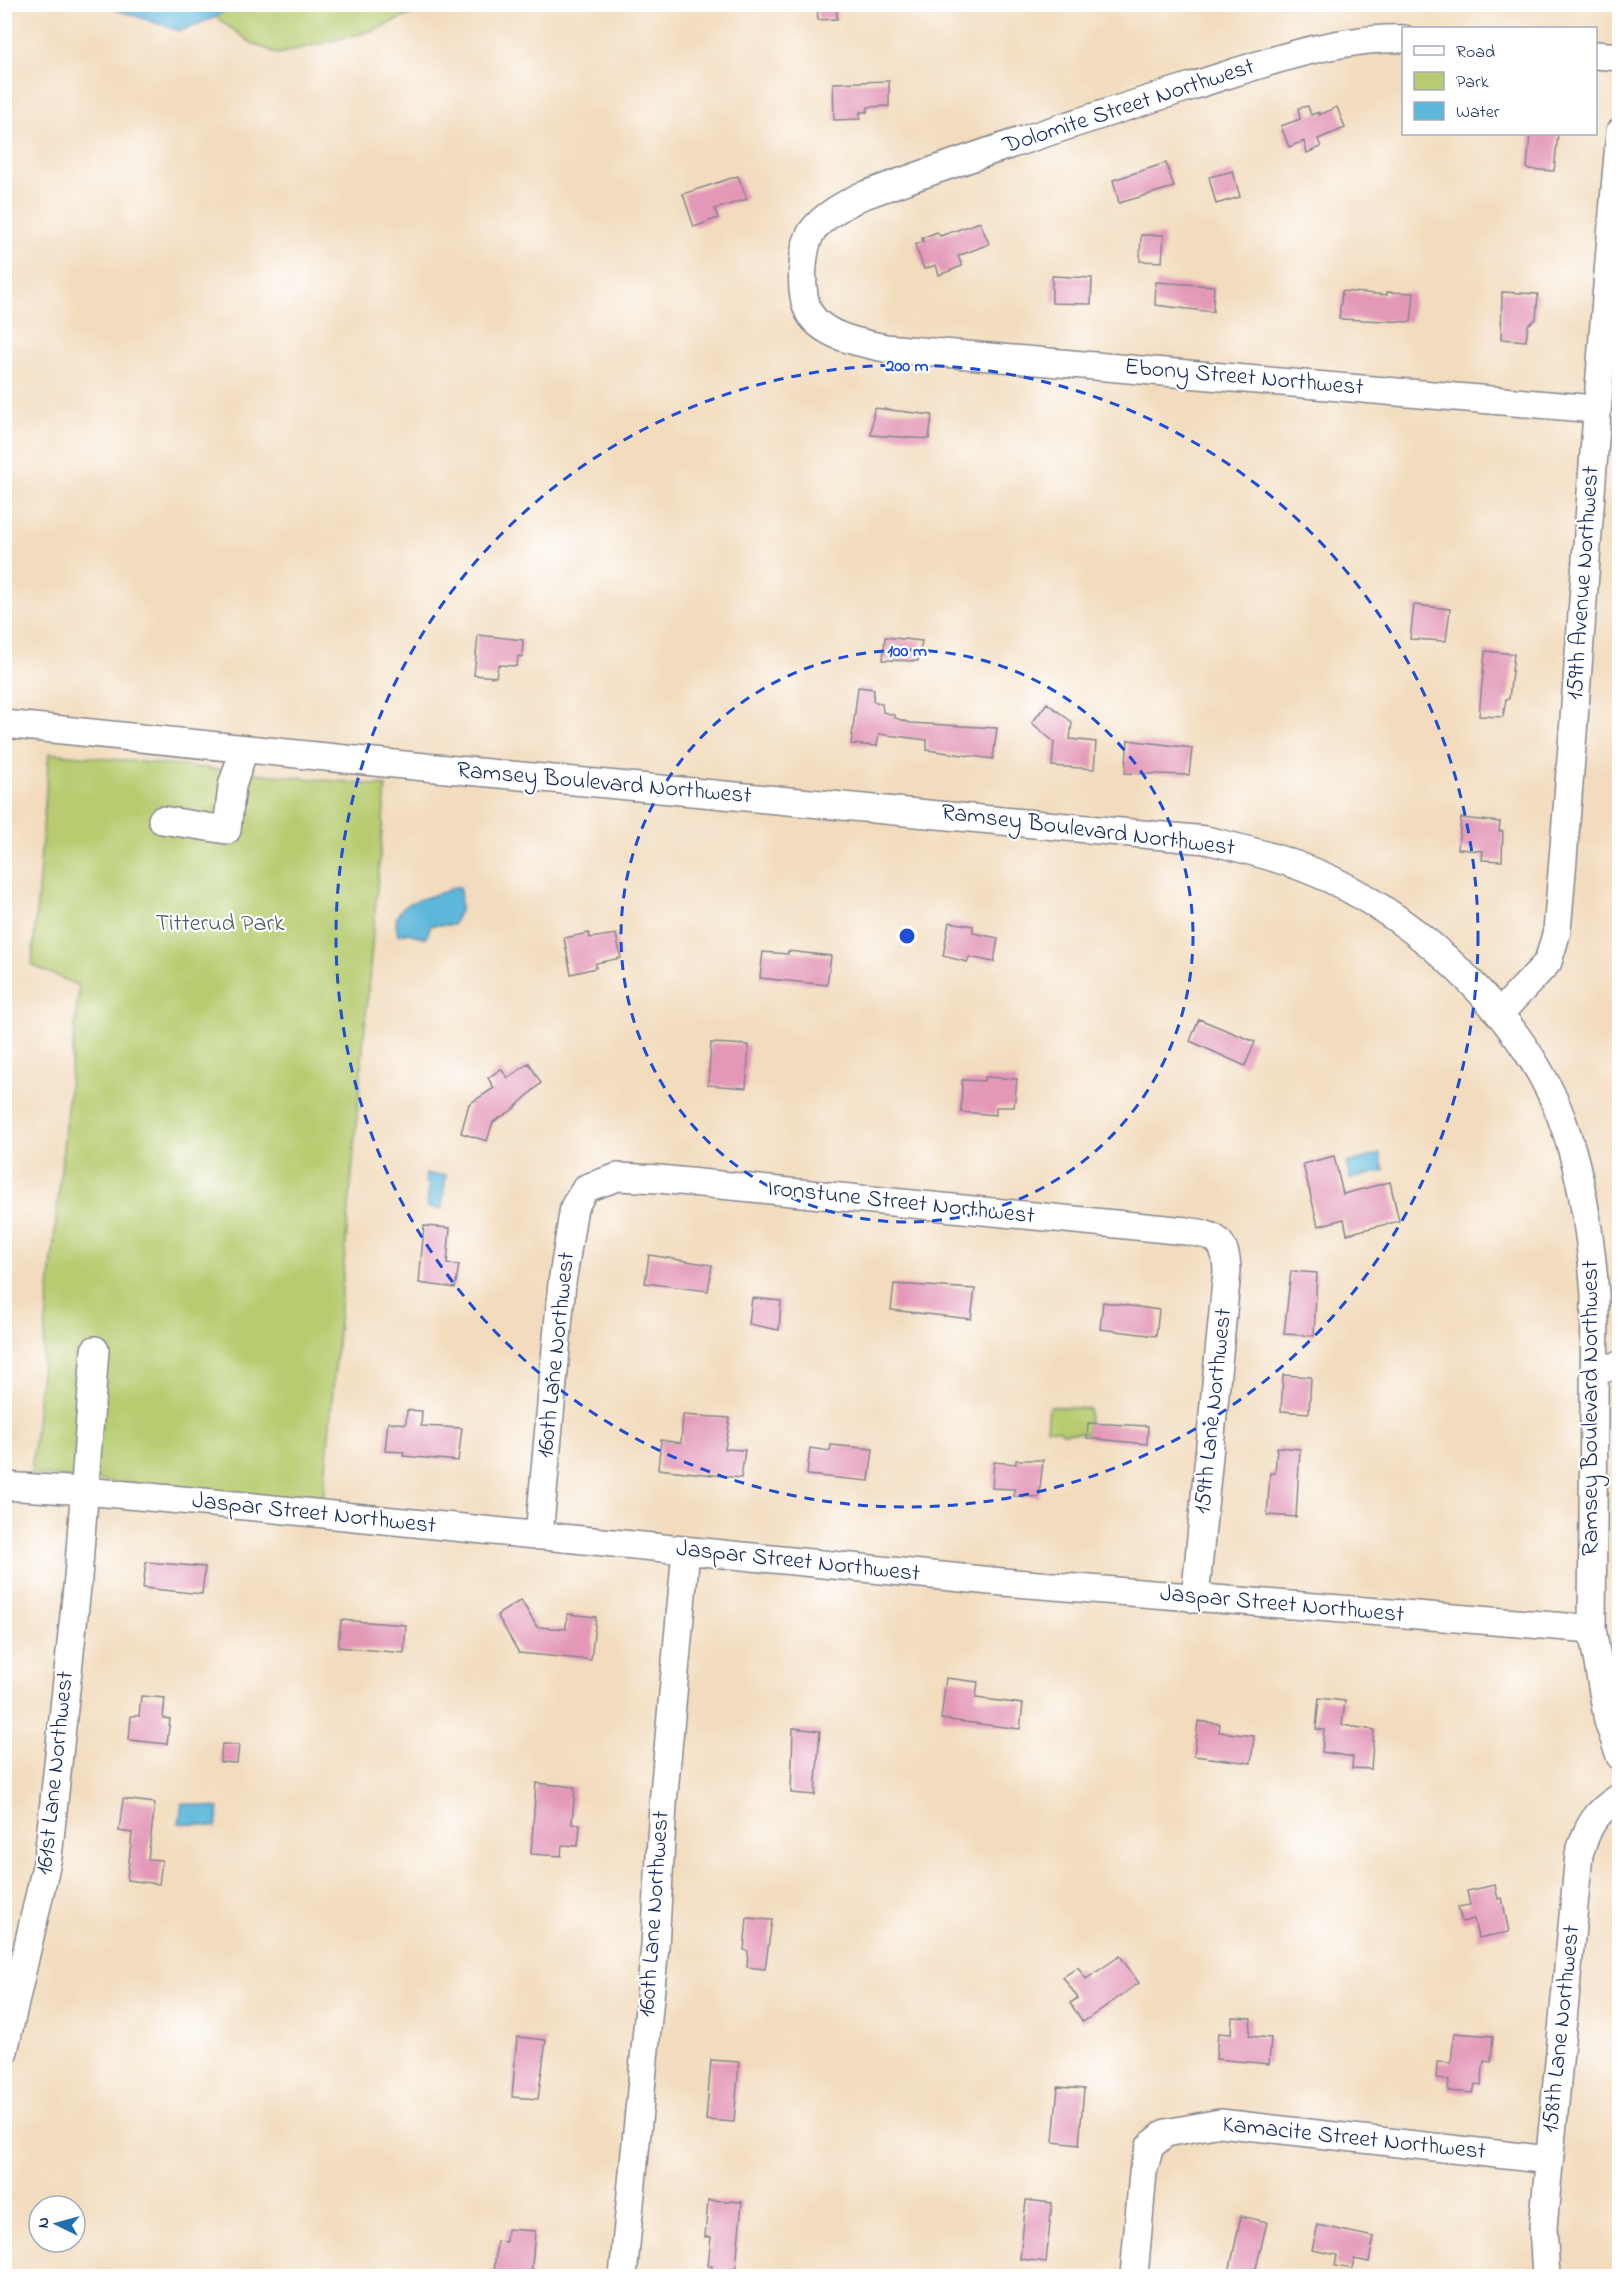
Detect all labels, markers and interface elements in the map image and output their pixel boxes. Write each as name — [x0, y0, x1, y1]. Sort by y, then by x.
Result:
legend — [1402, 27, 1597, 135]
text: Road — [1456, 40, 1495, 66]
street label: Dolomite Street Northwest — [998, 50, 1259, 165]
text: Park — [1456, 70, 1489, 96]
text: Water — [1456, 100, 1500, 126]
street label: Ebony Street Northwest — [1123, 350, 1365, 407]
text: 200 m — [885, 354, 929, 380]
street label: 159th Avenue Northwest — [1558, 465, 1610, 701]
text: 100 m — [887, 639, 927, 665]
street label: Ramsey Boulevard Northwest — [455, 754, 753, 815]
street label: Ramsey Boulevard Northwest — [939, 796, 1237, 867]
park label: Titterud Park — [156, 907, 285, 942]
centre of rings — [897, 926, 917, 946]
street label: Ironstune Street Northwest — [766, 1172, 1036, 1234]
street label: 160th Lane Northwest — [529, 1250, 585, 1460]
street label: Ramsey Boulevard Northwest — [1574, 1260, 1610, 1556]
street label: 159th Lane Northwest — [1186, 1306, 1242, 1516]
street label: Jaspar Street Northwest — [190, 1484, 438, 1544]
street label: Jaspar Street Northwest — [674, 1532, 922, 1592]
street label: Jaspar Street Northwest — [1158, 1577, 1406, 1633]
street label: 161st Lane Northwest — [28, 1669, 84, 1877]
street label: 160th Lane Northwest — [630, 1810, 680, 2018]
street label: 158th Lane Northwest — [1534, 1923, 1590, 2135]
street label: Kamacite Street Northwest — [1220, 2108, 1488, 2170]
north arrow — [27, 2194, 87, 2254]
text: N — [32, 2216, 56, 2229]

